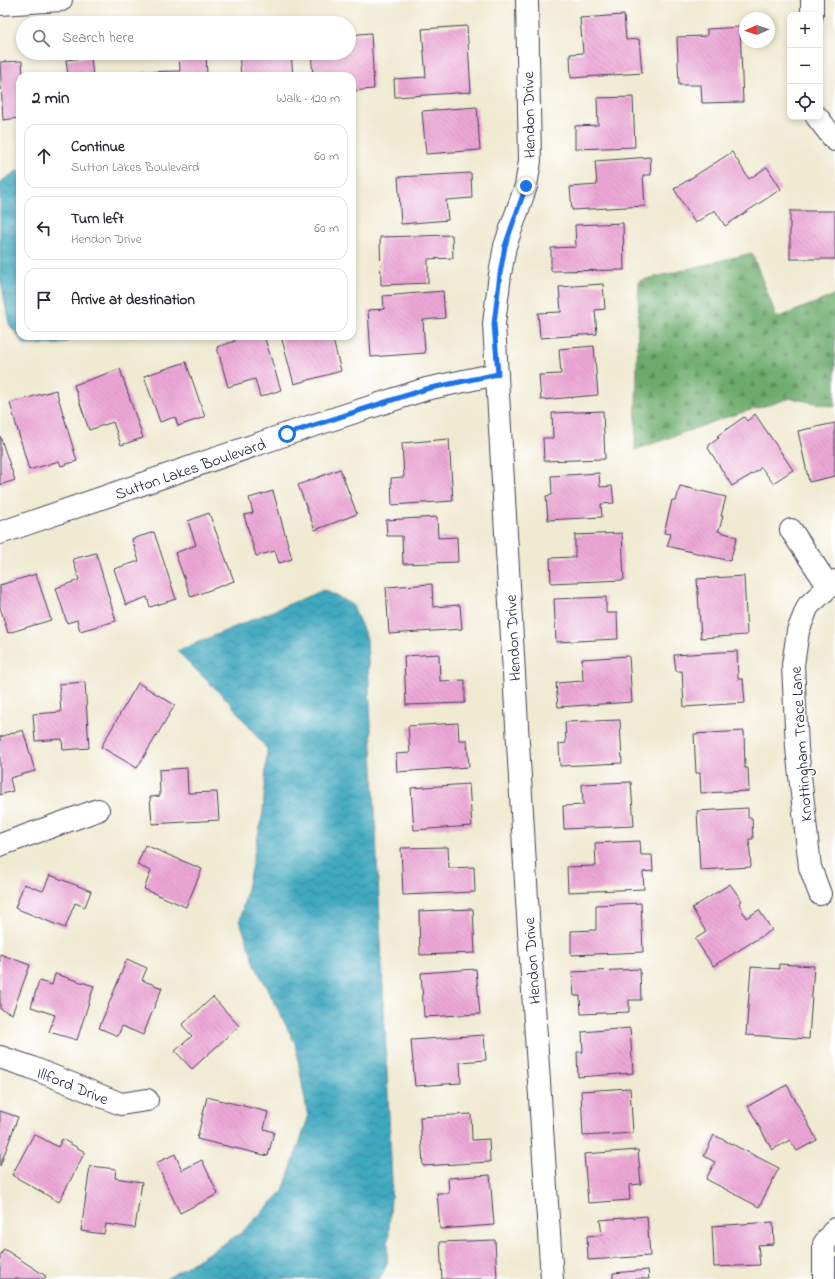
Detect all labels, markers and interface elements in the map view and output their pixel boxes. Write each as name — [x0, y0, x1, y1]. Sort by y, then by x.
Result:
north arrow — [739, 12, 775, 48]
map controls — [787, 12, 823, 120]
button: + — [787, 12, 823, 48]
search box — [16, 16, 356, 60]
icon: search — [30, 27, 52, 49]
text: Search here — [62, 27, 134, 49]
button: − — [787, 48, 823, 84]
street label: Hendon Drive — [517, 70, 543, 159]
button: locate — [787, 84, 823, 120]
text: 2 min — [32, 86, 69, 111]
text: Walk · 120 m — [276, 89, 340, 108]
text: Continue — [71, 136, 125, 158]
icon: ahead — [33, 145, 55, 167]
text: 60 m — [314, 147, 339, 166]
text: Sutton Lakes Boulevard — [71, 158, 199, 177]
route end — [517, 177, 535, 195]
text: Turn left — [71, 208, 124, 230]
icon: left — [33, 217, 55, 239]
text: 60 m — [314, 219, 339, 238]
text: Hendon Drive — [71, 230, 142, 249]
icon: arrive — [33, 289, 55, 311]
text: Arrive at destination — [71, 289, 195, 311]
route start — [278, 425, 296, 443]
street label: Sutton Lakes Boulevard — [112, 433, 269, 507]
street label: Hendon Drive — [500, 593, 528, 682]
street label: Knottingham Trace Lane — [785, 665, 819, 822]
street label: Hendon Drive — [518, 916, 548, 1005]
street label: Illford Drive — [33, 1062, 112, 1112]

